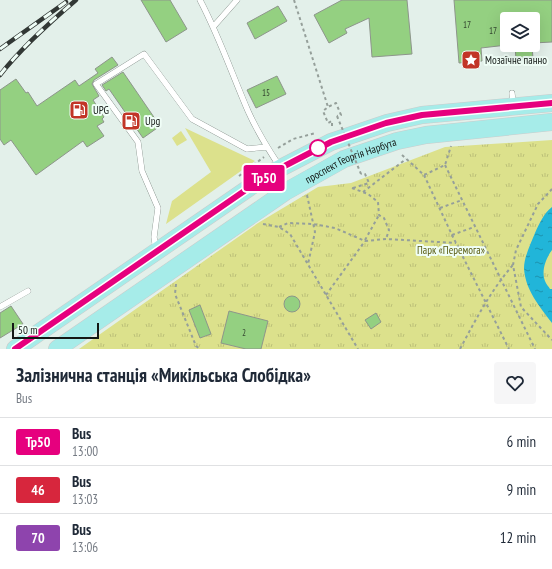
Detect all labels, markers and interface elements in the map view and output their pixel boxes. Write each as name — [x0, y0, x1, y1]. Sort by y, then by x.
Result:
map controls — [500, 12, 540, 52]
button: layers — [500, 12, 540, 52]
house number: 17 — [463, 19, 471, 30]
house number: 17 — [489, 25, 497, 36]
place icon: Мозаїчне панно — [460, 49, 482, 71]
place label: Мозаїчне панно — [485, 53, 547, 67]
house number: 15 — [262, 87, 270, 98]
fuel station icon: UPG — [68, 99, 90, 121]
place label: UPG — [93, 103, 109, 117]
fuel station icon: Upg — [120, 110, 142, 132]
place label: Upg — [145, 114, 161, 128]
street label: проспект Георгія Нарбута — [302, 135, 398, 186]
unlabelled marker — [309, 139, 327, 157]
line badge: Тр50 — [236, 165, 292, 191]
text: Тр50 — [252, 169, 276, 187]
park label: Парк «Перемога» — [417, 243, 485, 257]
scale bar — [12, 321, 99, 340]
text: 50 m — [18, 323, 37, 337]
house number: 2 — [242, 327, 246, 338]
button: heart — [494, 362, 536, 404]
text: Залізнична станція «Микільська Слобідка» — [16, 363, 311, 387]
text: Bus — [16, 390, 32, 407]
text: Bus — [72, 424, 91, 443]
text: 6 min — [506, 432, 536, 451]
text: Тр50 — [26, 433, 50, 451]
text: 13:00 — [72, 443, 98, 460]
text: Bus — [72, 472, 91, 491]
text: 9 min — [506, 480, 536, 499]
text: 46 — [31, 481, 45, 499]
text: 13:03 — [72, 491, 98, 508]
text: Bus — [72, 520, 91, 539]
text: 12 min — [500, 528, 536, 547]
text: 70 — [31, 529, 45, 547]
text: 13:06 — [72, 539, 98, 556]

